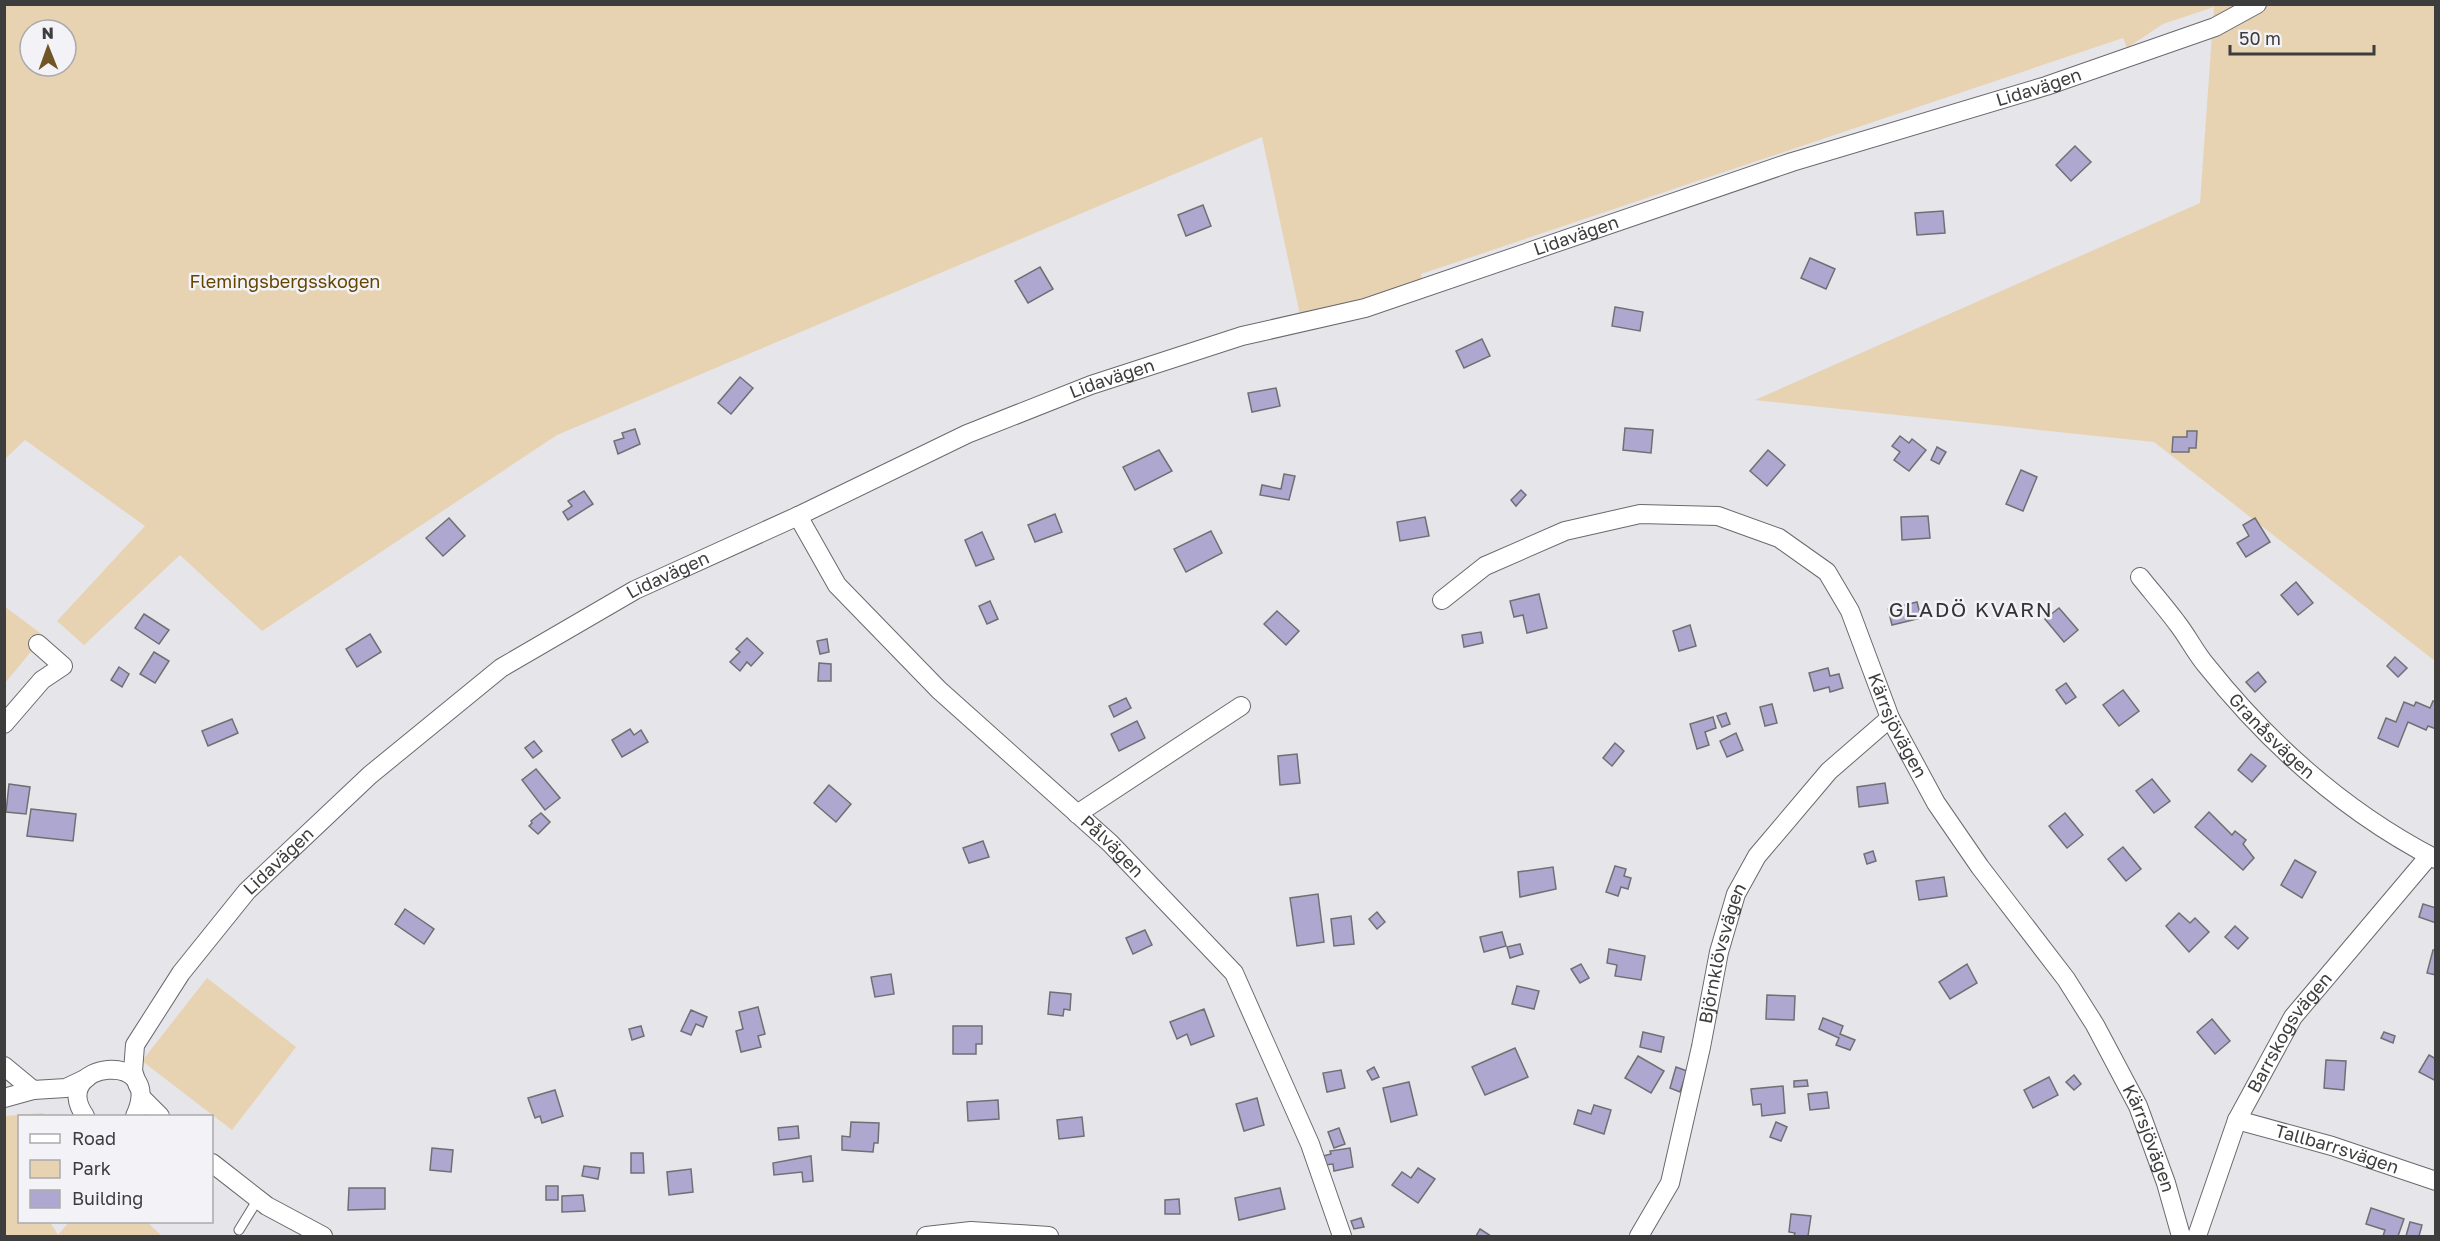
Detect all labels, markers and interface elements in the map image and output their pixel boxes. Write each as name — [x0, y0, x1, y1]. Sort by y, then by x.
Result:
north arrow — [18, 18, 78, 78]
scale bar — [2230, 18, 2374, 56]
text: N — [41, 23, 54, 43]
text: 50 m — [2239, 27, 2281, 49]
street label: Lidavägen — [1993, 63, 2084, 110]
street label: Lidavägen — [1530, 210, 1621, 260]
park label: Flemingsbergsskogen — [190, 270, 380, 292]
street label: Lidavägen — [1066, 353, 1157, 402]
street label: Lidavägen — [622, 546, 712, 603]
district label: GLADÖ KVARN — [1889, 596, 2053, 622]
street label: Kärrsjövägen — [1864, 670, 1932, 781]
street label: Granåsvägen — [2224, 688, 2320, 783]
street label: Pålvägen — [1077, 810, 1149, 882]
street label: Lidavägen — [238, 822, 318, 899]
street label: Björnklövsvägen — [1694, 879, 1750, 1025]
street label: Barrskogsvägen — [2242, 967, 2336, 1096]
street label: Kärrsjövägen — [2118, 1080, 2180, 1195]
legend — [18, 1115, 213, 1223]
street label: Tallbarrsvägen — [2273, 1119, 2402, 1178]
text: Road — [72, 1127, 116, 1149]
text: Park — [72, 1157, 111, 1179]
text: Building — [72, 1187, 143, 1209]

